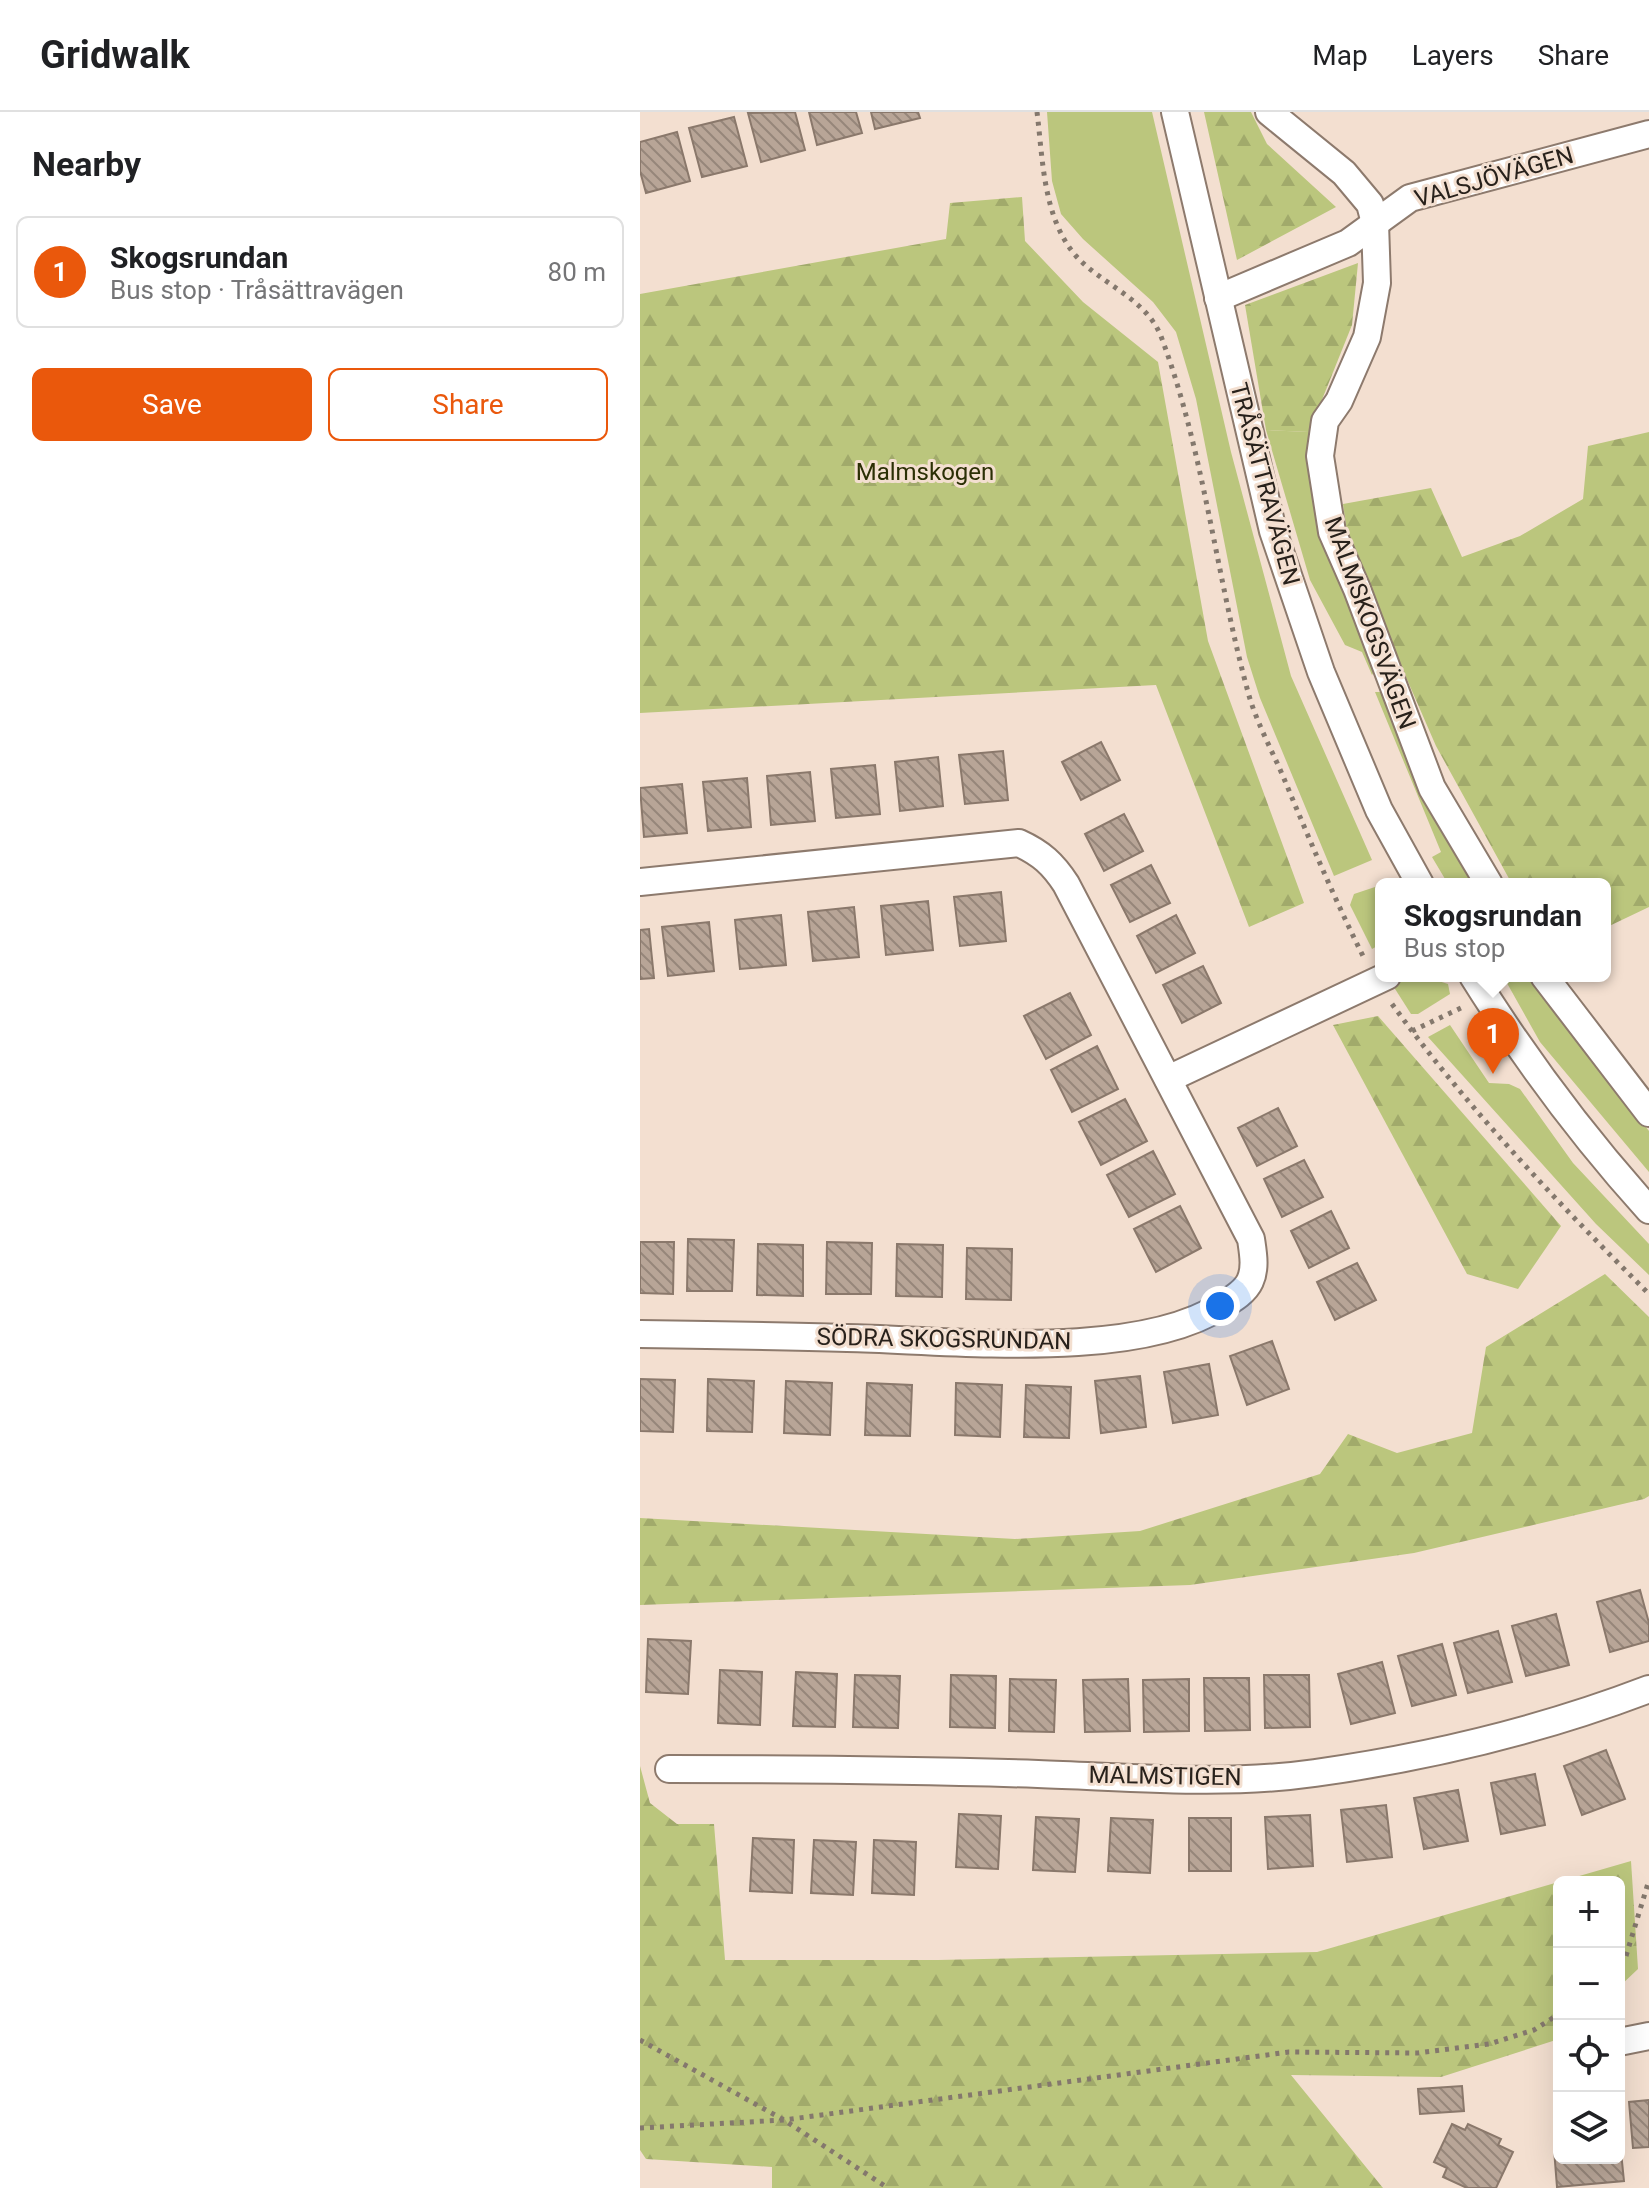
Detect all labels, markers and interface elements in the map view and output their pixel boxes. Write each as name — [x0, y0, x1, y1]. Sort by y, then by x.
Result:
text: Gridwalk — [40, 33, 190, 77]
text: Map — [1312, 39, 1368, 72]
text: Layers — [1412, 39, 1494, 72]
text: Share — [1538, 39, 1609, 72]
street label: VALSJÖVÄGEN — [1411, 141, 1577, 213]
text: Nearby — [32, 144, 141, 184]
text: Skogsrundan — [110, 240, 288, 275]
text: 1 — [53, 257, 67, 287]
text: 80 m — [548, 257, 606, 287]
text: Bus stop · Tråsättravägen — [110, 275, 404, 305]
button: Save — [32, 368, 312, 441]
button: Share — [328, 368, 608, 441]
street label: TRÅSÄTTRAVÄGEN — [1225, 379, 1306, 588]
park label: Malmskogen — [856, 458, 994, 486]
street label: MALMSKOGSVÄGEN — [1319, 513, 1421, 733]
popup — [1375, 878, 1611, 982]
text: Skogsrundan — [1404, 898, 1582, 933]
text: Bus stop — [1404, 933, 1505, 963]
pin: 1 — [1467, 1008, 1519, 1074]
your location — [1200, 1286, 1240, 1326]
street label: SÖDRA SKOGSRUNDAN — [816, 1323, 1072, 1355]
street label: MALMSTIGEN — [1088, 1761, 1242, 1791]
map controls — [1553, 1876, 1625, 2164]
button: + — [1553, 1876, 1625, 1948]
button: − — [1553, 1948, 1625, 2020]
button: locate — [1553, 2020, 1625, 2092]
button: layers — [1553, 2092, 1625, 2164]

